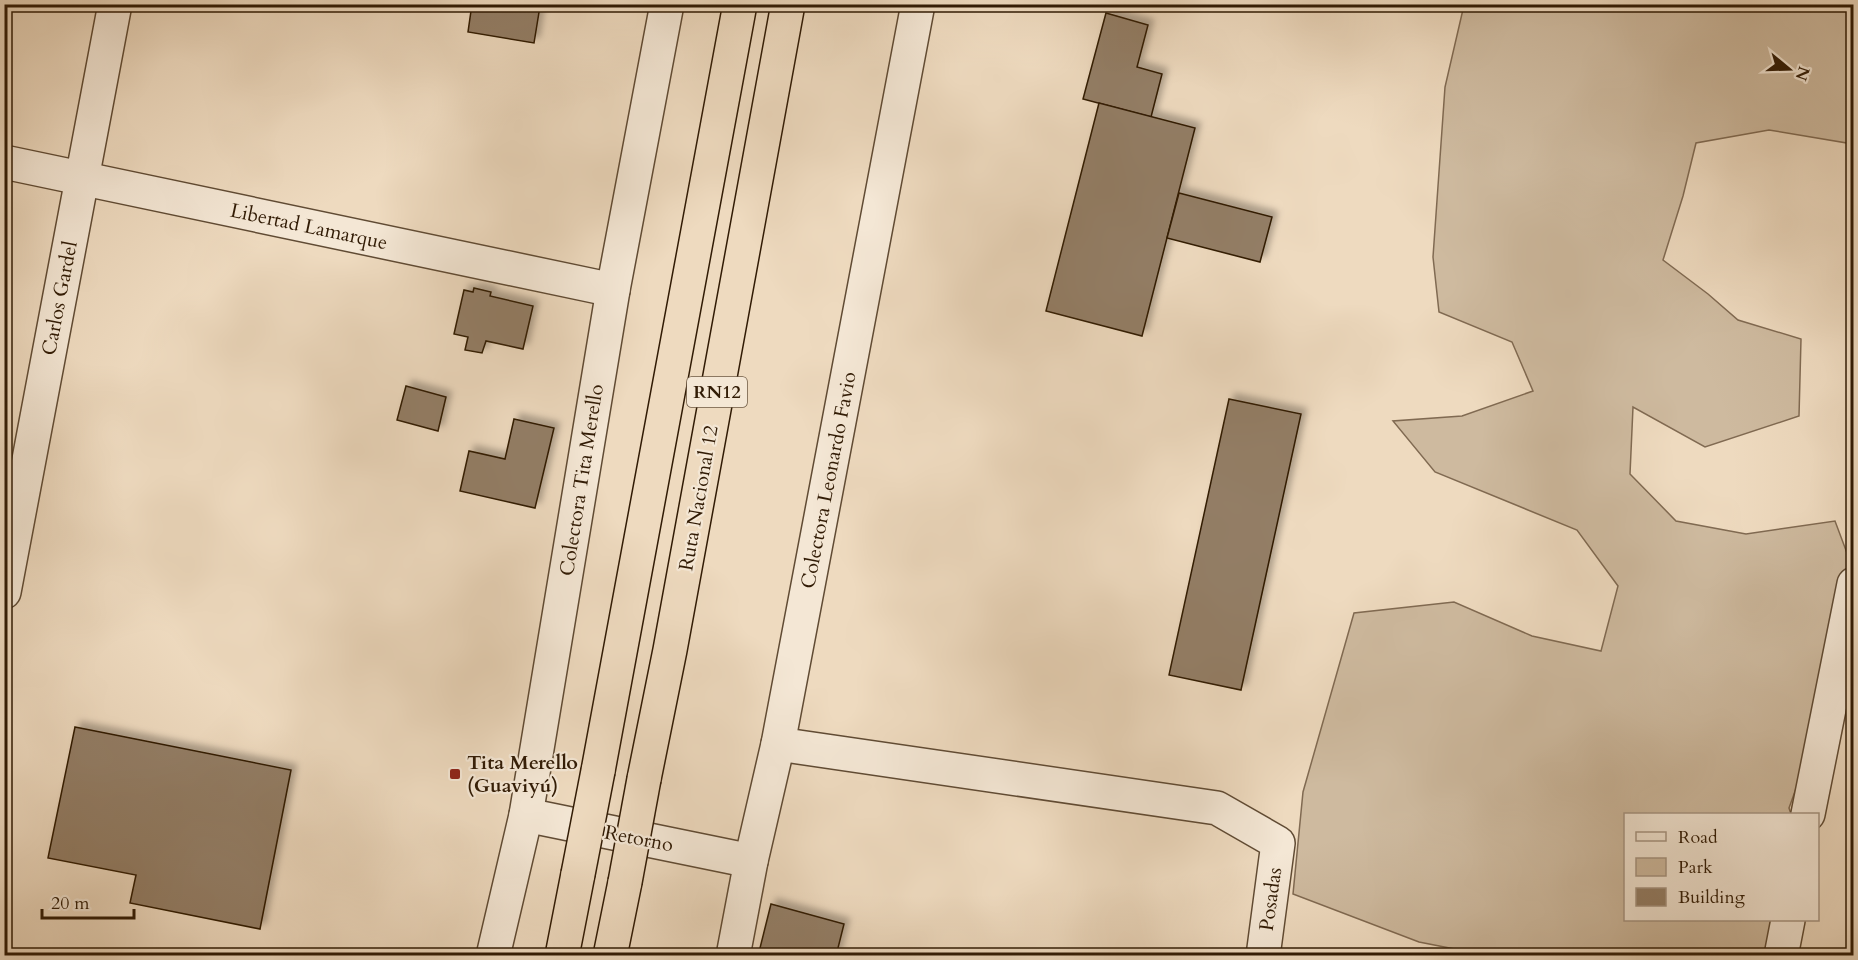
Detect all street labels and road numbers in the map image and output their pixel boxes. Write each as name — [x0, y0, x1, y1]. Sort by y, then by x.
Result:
street label: Libertad Lamarque — [228, 197, 390, 256]
street label: Carlos Gardel — [35, 239, 84, 357]
street label: Colectora Leonardo Favio — [794, 369, 863, 591]
road number: RN12 — [687, 377, 747, 407]
street label: Colectora Tita Merello — [553, 382, 610, 578]
street label: Ruta Nacional 12 — [672, 423, 725, 573]
street label: Retorno — [602, 819, 676, 858]
street label: Posadas — [1253, 866, 1288, 933]

